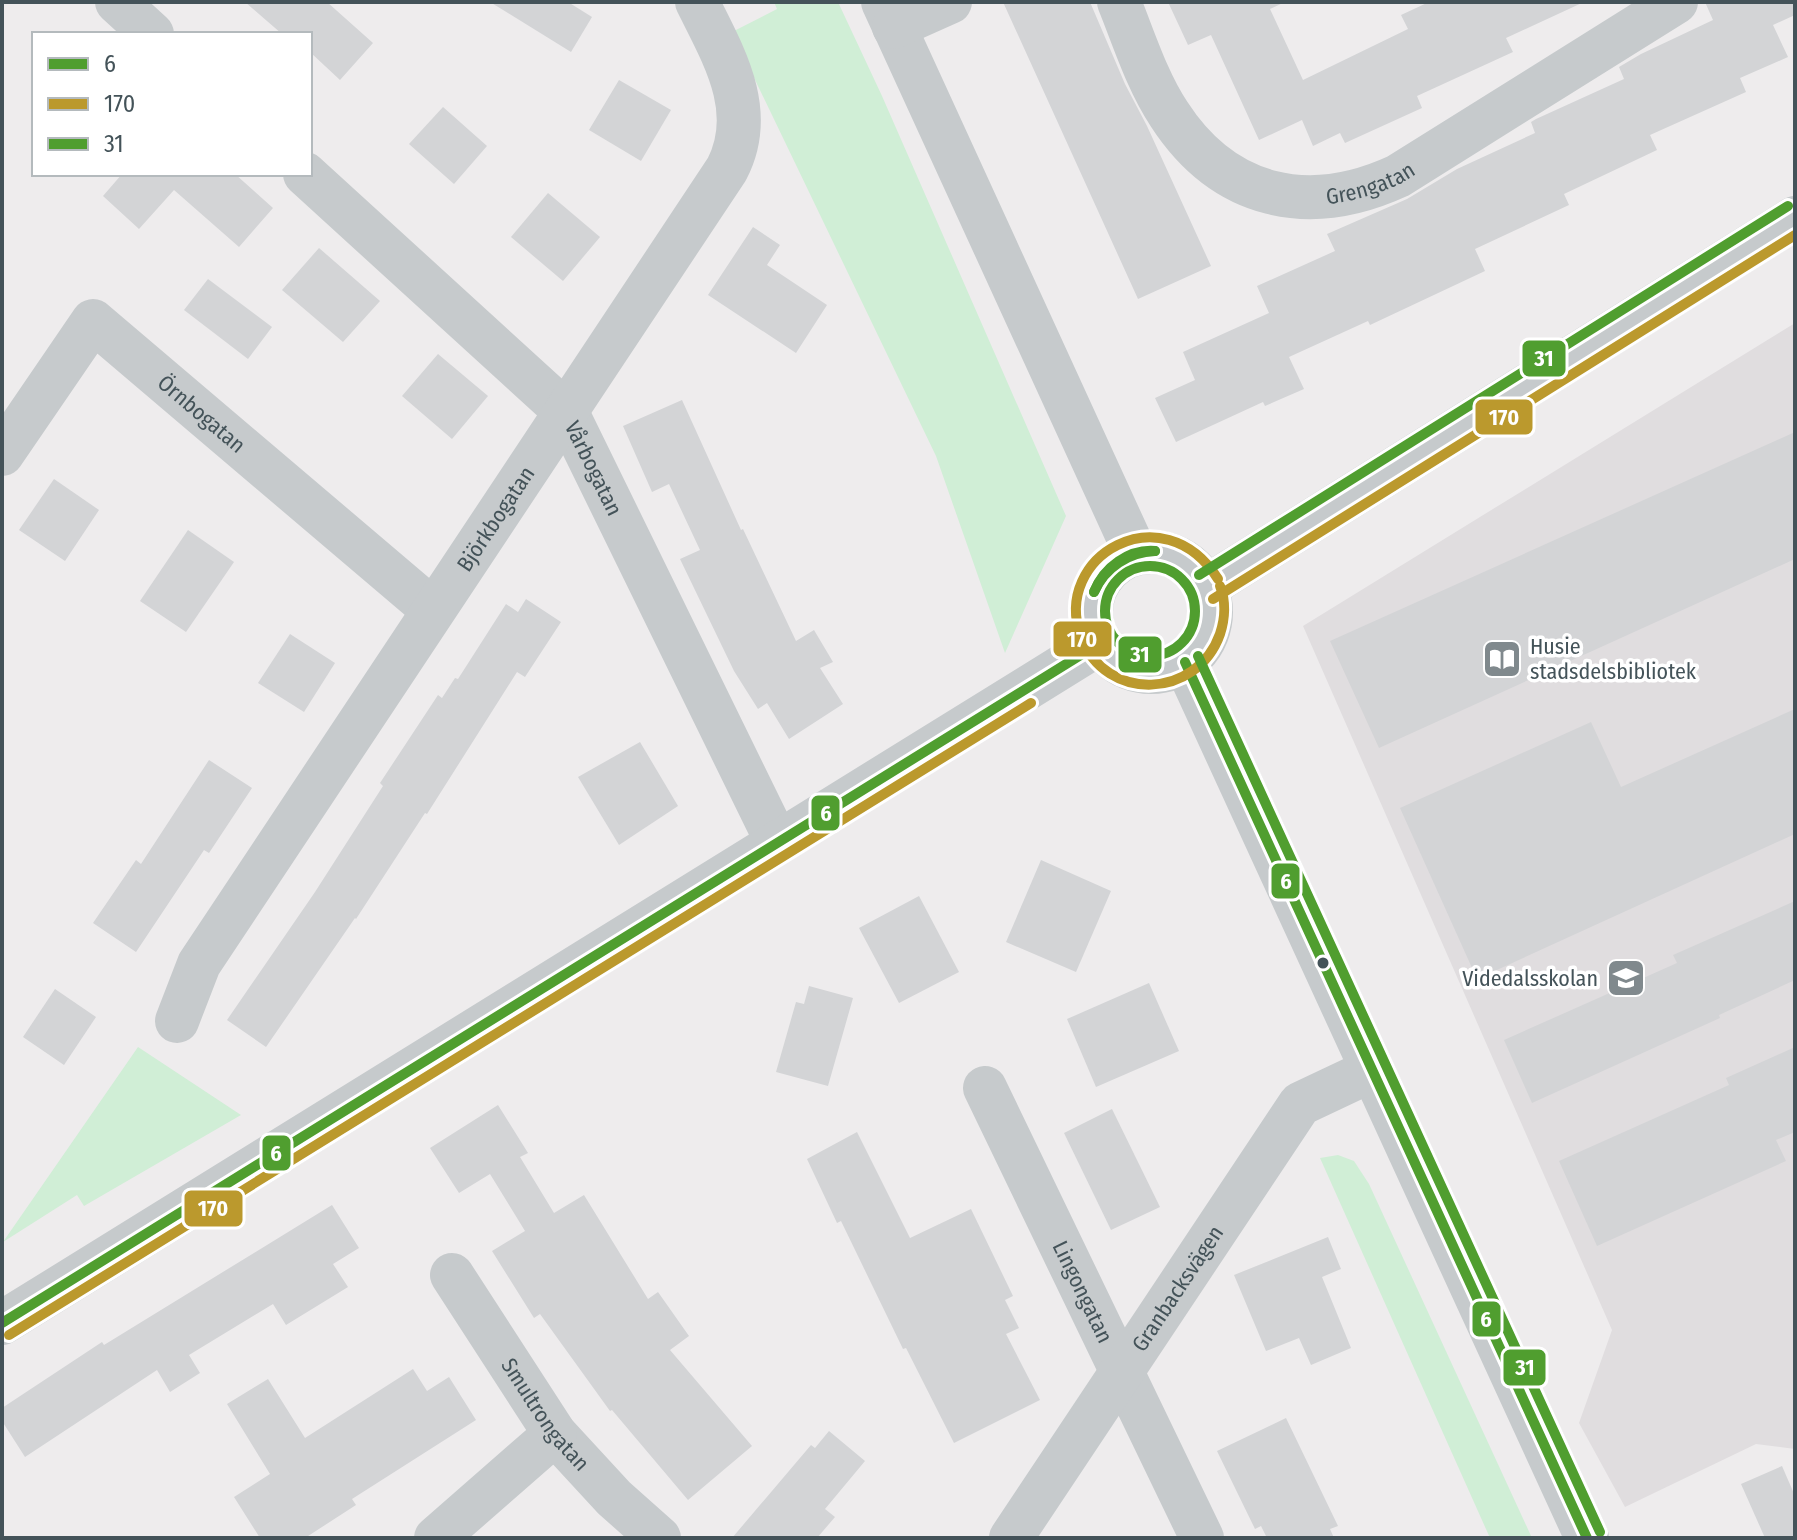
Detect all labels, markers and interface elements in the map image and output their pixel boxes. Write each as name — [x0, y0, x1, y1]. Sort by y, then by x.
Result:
legend — [32, 32, 312, 176]
text: 6 — [104, 50, 116, 78]
text: 170 — [104, 90, 135, 118]
text: 31 — [104, 130, 124, 158]
street label: Grengatan — [1324, 156, 1420, 210]
line badge: 31 — [1521, 339, 1567, 378]
text: 31 — [1533, 345, 1554, 372]
street label: Örnbogatan — [152, 369, 251, 459]
line badge: 170 — [1474, 398, 1534, 436]
text: 170 — [1489, 404, 1519, 431]
street label: Vårbogatan — [559, 416, 628, 520]
street label: Björkbogatan — [451, 461, 540, 577]
line badge: 170 — [1052, 620, 1113, 658]
text: 170 — [1067, 626, 1097, 653]
place label: Husie stadsdelsbibliotek — [1530, 633, 1697, 685]
line badge: 31 — [1117, 635, 1163, 674]
library icon: Husie stadsdelsbibliotek — [1481, 638, 1523, 680]
text: 31 — [1129, 641, 1150, 668]
line badge: 6 — [810, 794, 841, 832]
text: 6 — [820, 800, 832, 827]
line badge: 6 — [1270, 862, 1301, 900]
text: 6 — [1280, 868, 1292, 895]
unlabelled marker — [1315, 955, 1331, 971]
school or university icon: Videdalsskolan — [1605, 957, 1647, 999]
place label: Videdalsskolan — [1462, 965, 1598, 992]
line badge: 6 — [261, 1134, 292, 1172]
text: 6 — [270, 1140, 282, 1167]
line badge: 170 — [183, 1189, 244, 1228]
text: 170 — [198, 1195, 228, 1222]
street label: Granbacksvägen — [1126, 1221, 1229, 1357]
street label: Lingongatan — [1047, 1236, 1119, 1347]
line badge: 6 — [1471, 1300, 1502, 1338]
text: 6 — [1480, 1306, 1492, 1333]
line badge: 31 — [1502, 1348, 1547, 1387]
street label: Smultrongatan — [495, 1353, 595, 1477]
text: 31 — [1514, 1354, 1535, 1381]

